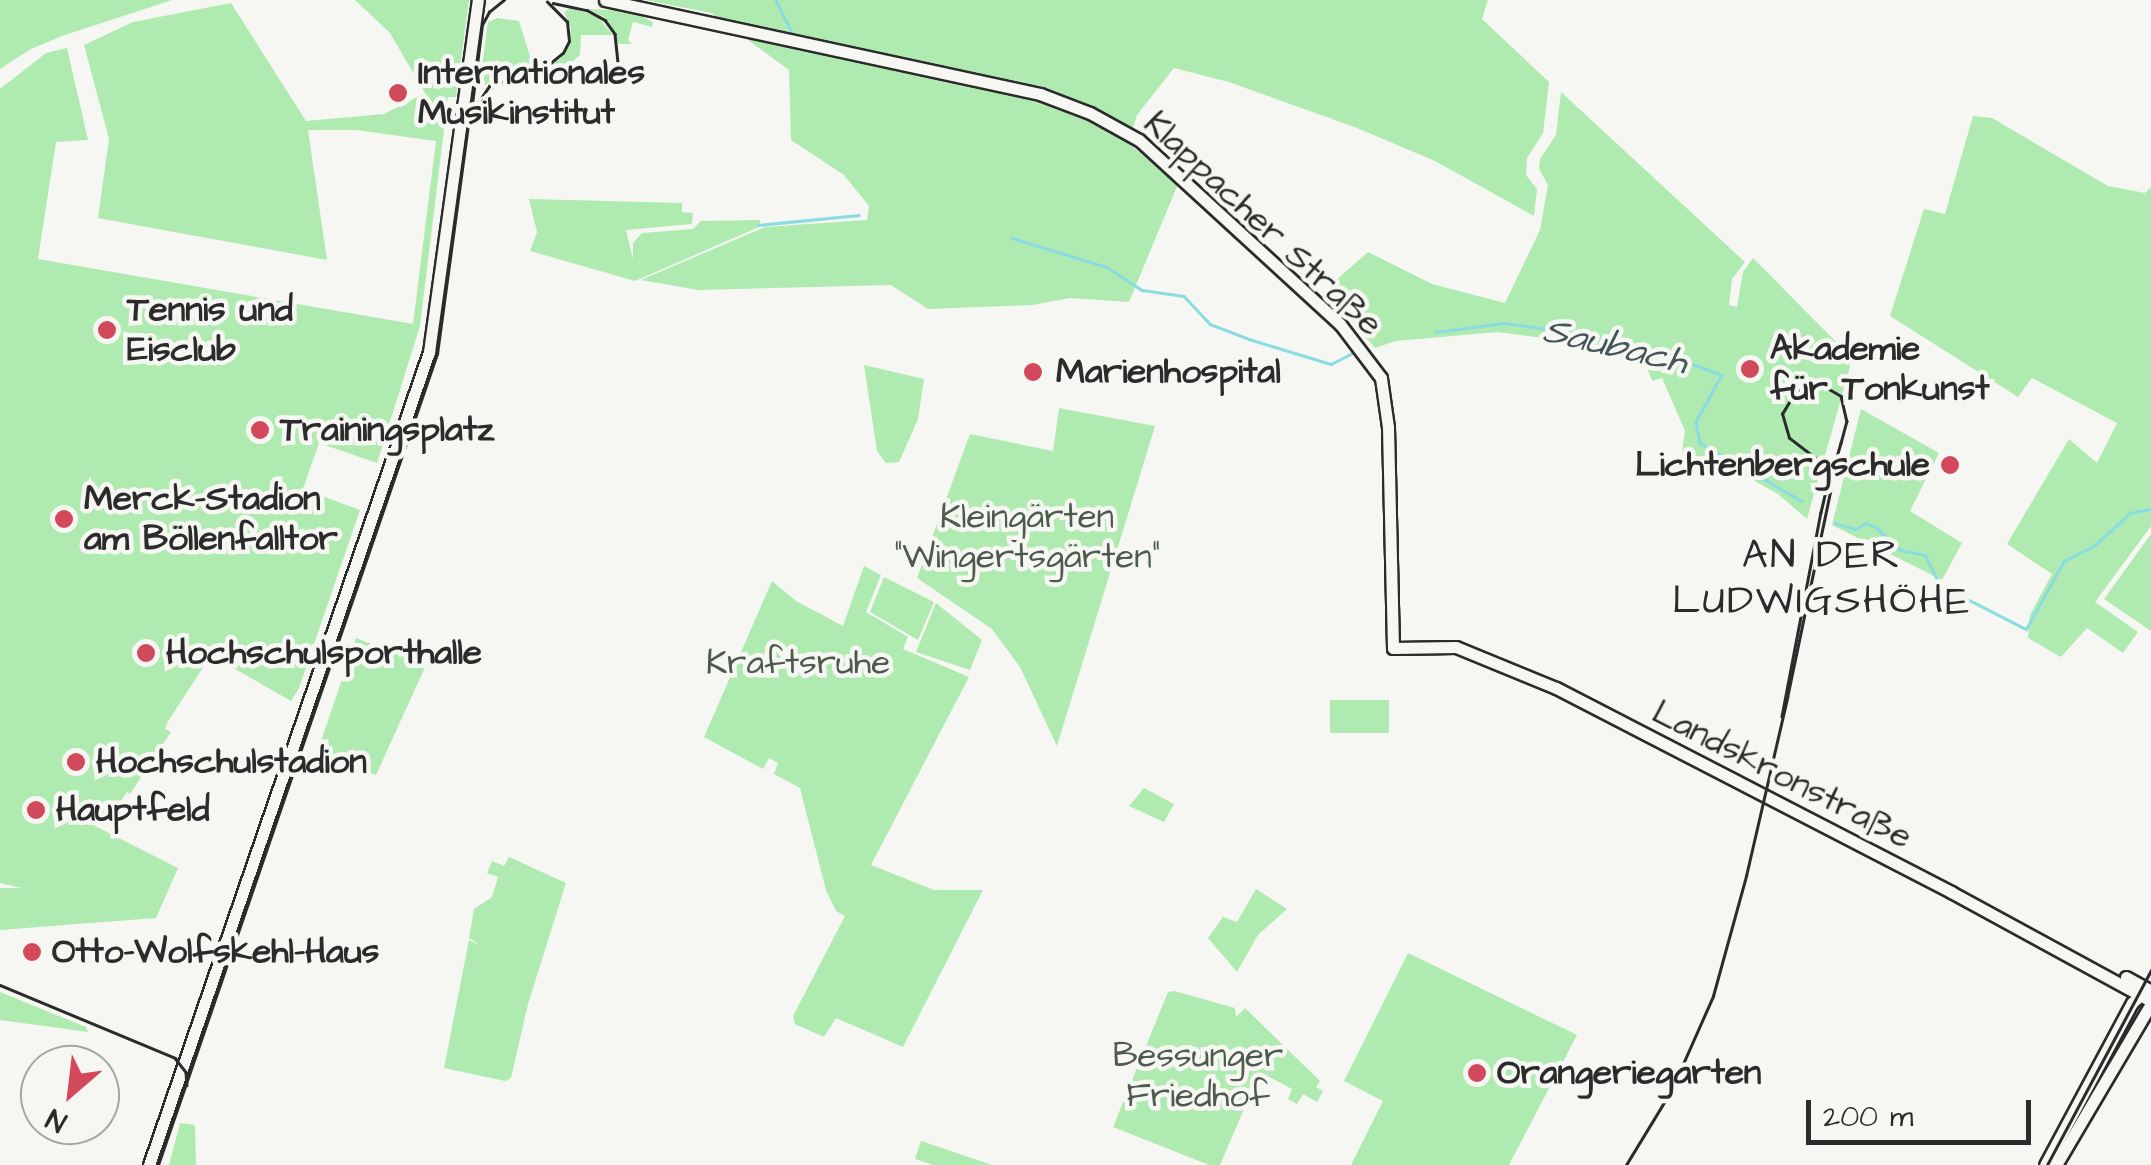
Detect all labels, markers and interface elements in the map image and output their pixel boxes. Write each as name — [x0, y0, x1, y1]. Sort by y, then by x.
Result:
place label: Internationales Musikinstitut — [418, 52, 645, 134]
marker: Internationales Musikinstitut — [387, 82, 409, 104]
street label: Klappacher Straße — [1135, 103, 1391, 345]
place label: Tennis und Eisclub — [127, 289, 293, 371]
water label: Saubach — [1538, 308, 1692, 386]
marker: Tennis und Eisclub — [96, 319, 118, 341]
place label: Akademie für Tonkunst — [1770, 328, 1989, 410]
place label: Marienhospital — [1056, 351, 1281, 393]
marker: Akademie für Tonkunst — [1739, 358, 1761, 380]
marker: Marienhospital — [1020, 359, 1046, 385]
place label: Trainingsplatz — [280, 409, 494, 451]
marker: Trainingsplatz — [249, 419, 271, 441]
place label: Lichtenbergschule — [1635, 444, 1930, 486]
marker: Lichtenbergschule — [1939, 454, 1961, 476]
place label: Merck-Stadion am Böllenfalltor — [84, 478, 338, 560]
park label: Kleingärten "Wingertsgärten" — [894, 496, 1160, 578]
marker: Merck-Stadion am Böllenfalltor — [53, 508, 75, 530]
district label: AN DER LUDWIGSHÖHE — [1672, 532, 1972, 626]
place label: Hochschulsporthalle — [166, 632, 482, 674]
marker: Hochschulsporthalle — [135, 642, 157, 664]
park label: Kraftsruhe — [706, 642, 890, 684]
street label: Landskronstraße — [1645, 691, 1919, 859]
place label: Hochschulstadion — [96, 741, 367, 783]
marker: Hochschulstadion — [65, 751, 87, 773]
place label: Hauptfeld — [56, 789, 210, 831]
marker: Hauptfeld — [25, 799, 47, 821]
place label: Otto-Wolfskehl-Haus — [52, 931, 379, 973]
marker: Otto-Wolfskehl-Haus — [21, 941, 43, 963]
park label: Bessunger Friedhof — [1113, 1035, 1283, 1117]
north arrow — [20, 1045, 120, 1145]
place label: Orangeriegarten — [1497, 1052, 1761, 1094]
marker: Orangeriegarten — [1466, 1062, 1488, 1084]
scale bar — [1811, 1080, 2036, 1142]
text: 200 m — [1823, 1096, 1913, 1138]
text: N — [40, 1099, 74, 1142]

